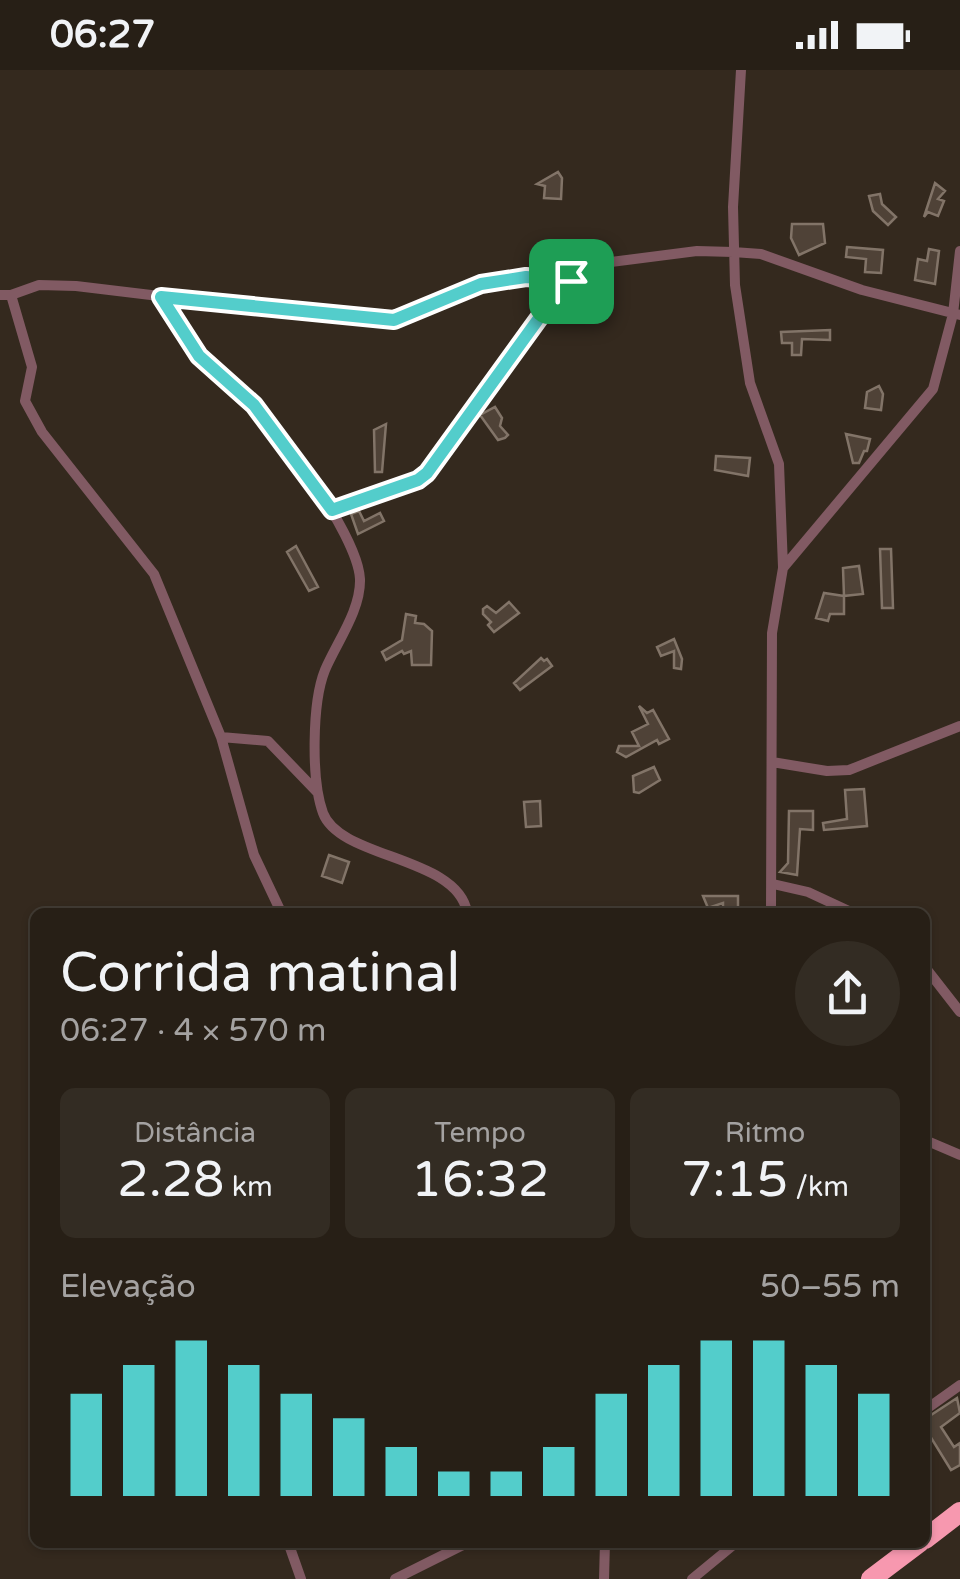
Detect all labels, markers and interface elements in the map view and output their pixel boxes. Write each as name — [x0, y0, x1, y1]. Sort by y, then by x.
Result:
text: 06:27 — [50, 12, 155, 58]
pin — [529, 239, 614, 324]
icon: arrive — [544, 254, 599, 309]
text: Corrida matinal — [60, 941, 460, 1007]
button: share — [795, 941, 900, 1046]
text: 06:27 · 4 × 570 m — [60, 1012, 326, 1050]
text: Distância — [134, 1116, 256, 1150]
text: Tempo — [434, 1116, 526, 1150]
text: Ritmo — [725, 1116, 805, 1150]
text: 2.28 — [117, 1150, 224, 1210]
text: 16:32 — [411, 1150, 549, 1210]
text: 7:15 — [681, 1150, 788, 1210]
text: km — [224, 1170, 273, 1204]
text: /km — [788, 1170, 849, 1204]
text: Elevação — [60, 1268, 196, 1306]
text: 50–55 m — [760, 1268, 900, 1306]

